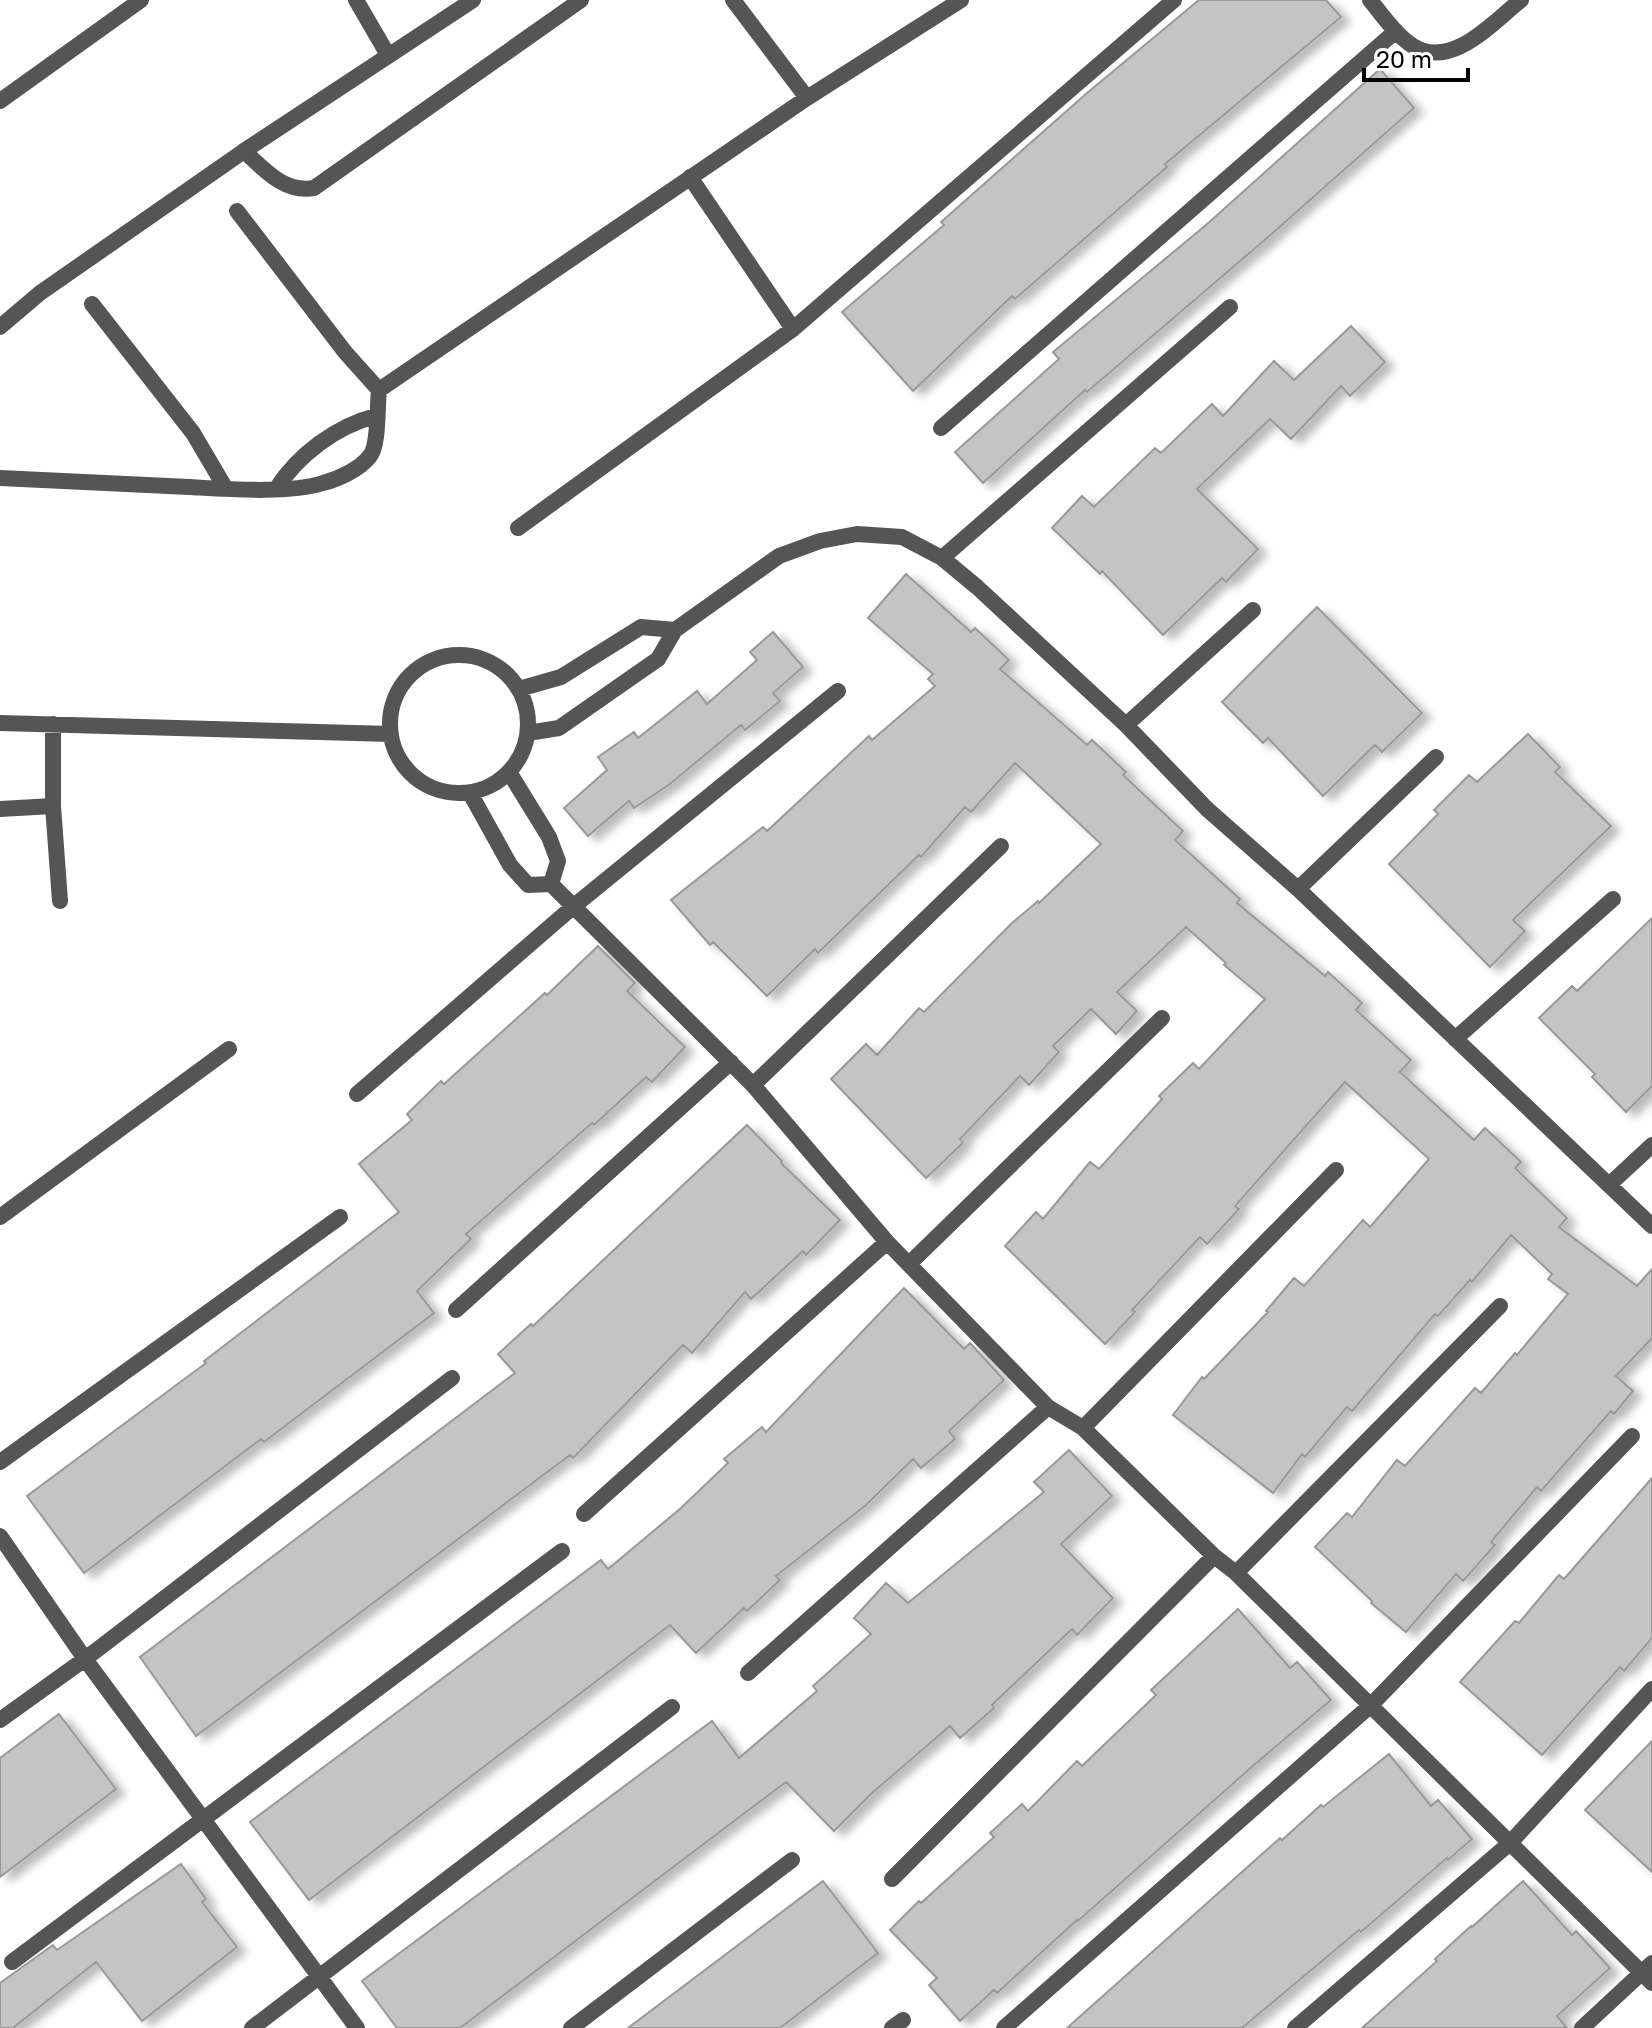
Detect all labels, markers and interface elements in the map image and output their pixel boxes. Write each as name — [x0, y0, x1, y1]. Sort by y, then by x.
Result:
scale bar — [1364, 32, 1468, 82]
text: 20 m — [1376, 44, 1432, 73]

